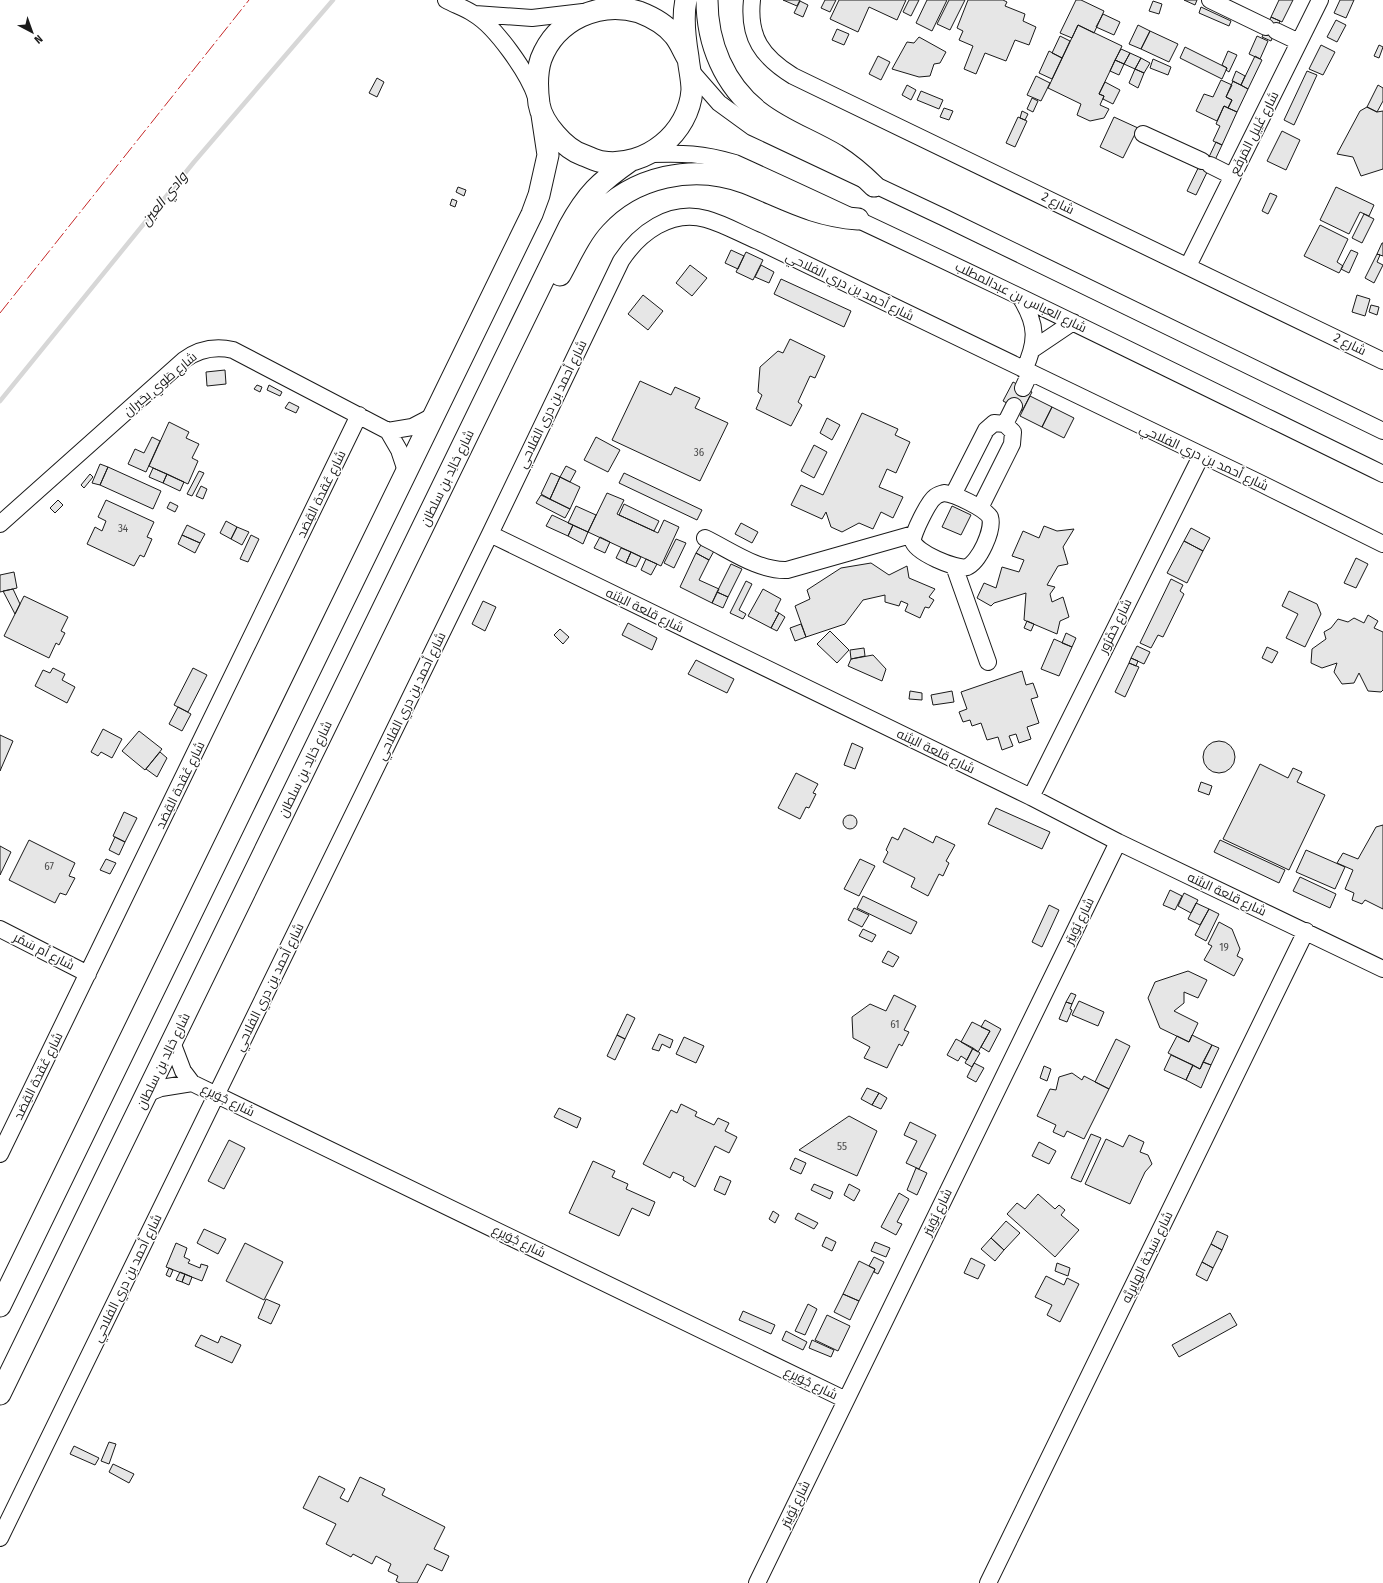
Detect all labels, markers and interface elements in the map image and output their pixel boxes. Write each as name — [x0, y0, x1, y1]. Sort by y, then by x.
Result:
north arrow — [12, 12, 52, 52]
text: N — [31, 32, 45, 46]
street label: شارع غَلِيل المَرفَع — [1226, 89, 1282, 178]
water label: وادي العين — [137, 168, 194, 231]
street label: شارع 2 — [1039, 189, 1077, 218]
street label: شارع أحمد بن دري الفلاحي — [782, 248, 917, 326]
street label: شارع العباس بن عبدالمطلب — [952, 259, 1089, 336]
street label: شارع 2 — [1331, 330, 1369, 359]
street label: شارع أحمد بن دري الفلاحي — [514, 337, 592, 472]
street label: شارع طَوي بحَيران — [120, 349, 202, 421]
street label: شارع أحمد بن دري الفلاحي — [1136, 420, 1271, 496]
street label: شارع خالِد بن سلطان — [417, 427, 478, 529]
house number: 36 — [694, 446, 705, 459]
street label: شارع عُقدة القِصَد — [293, 448, 350, 541]
house number: 34 — [118, 522, 129, 535]
street label: شارع قلعة البثنه — [603, 585, 686, 636]
street label: شارع حَمْرُور — [1095, 596, 1135, 657]
street label: شارع أحمد بن دري الفلاحي — [373, 629, 451, 764]
street label: شارع خالِد بن سلطان — [275, 718, 336, 820]
street label: شارع قلعة البثنه — [894, 726, 977, 777]
street label: شارع عُقدة القِصَد — [152, 739, 209, 832]
house number: 67 — [44, 860, 54, 873]
street label: شارع قلعة البثنه — [1185, 869, 1269, 920]
street label: شارع بُوَيتِر — [1061, 895, 1098, 948]
street label: شارع أحمد بن دري الفلاحي — [231, 920, 309, 1055]
street label: شارع أم سَمُر — [9, 928, 77, 975]
house number: 19 — [1219, 941, 1229, 954]
street label: شارع خالِد بن سلطان — [133, 1010, 194, 1112]
house number: 61 — [890, 1018, 900, 1031]
street label: شارع عُقدة القِصَد — [10, 1030, 67, 1123]
street label: شارع جُوَيرِع — [198, 1081, 257, 1121]
house number: 55 — [837, 1140, 847, 1153]
street label: شارع بُوَيتِر — [919, 1186, 956, 1239]
street label: شارع سَبخة الهايرِيَّه — [1118, 1209, 1177, 1306]
street label: شارع أحمد بن دري الفلاحي — [89, 1211, 167, 1346]
street label: شارع جُوَيرِع — [489, 1222, 548, 1262]
street label: شارع جُوَيرِع — [781, 1364, 840, 1404]
street label: شارع بُوَيتِر — [777, 1478, 814, 1531]

